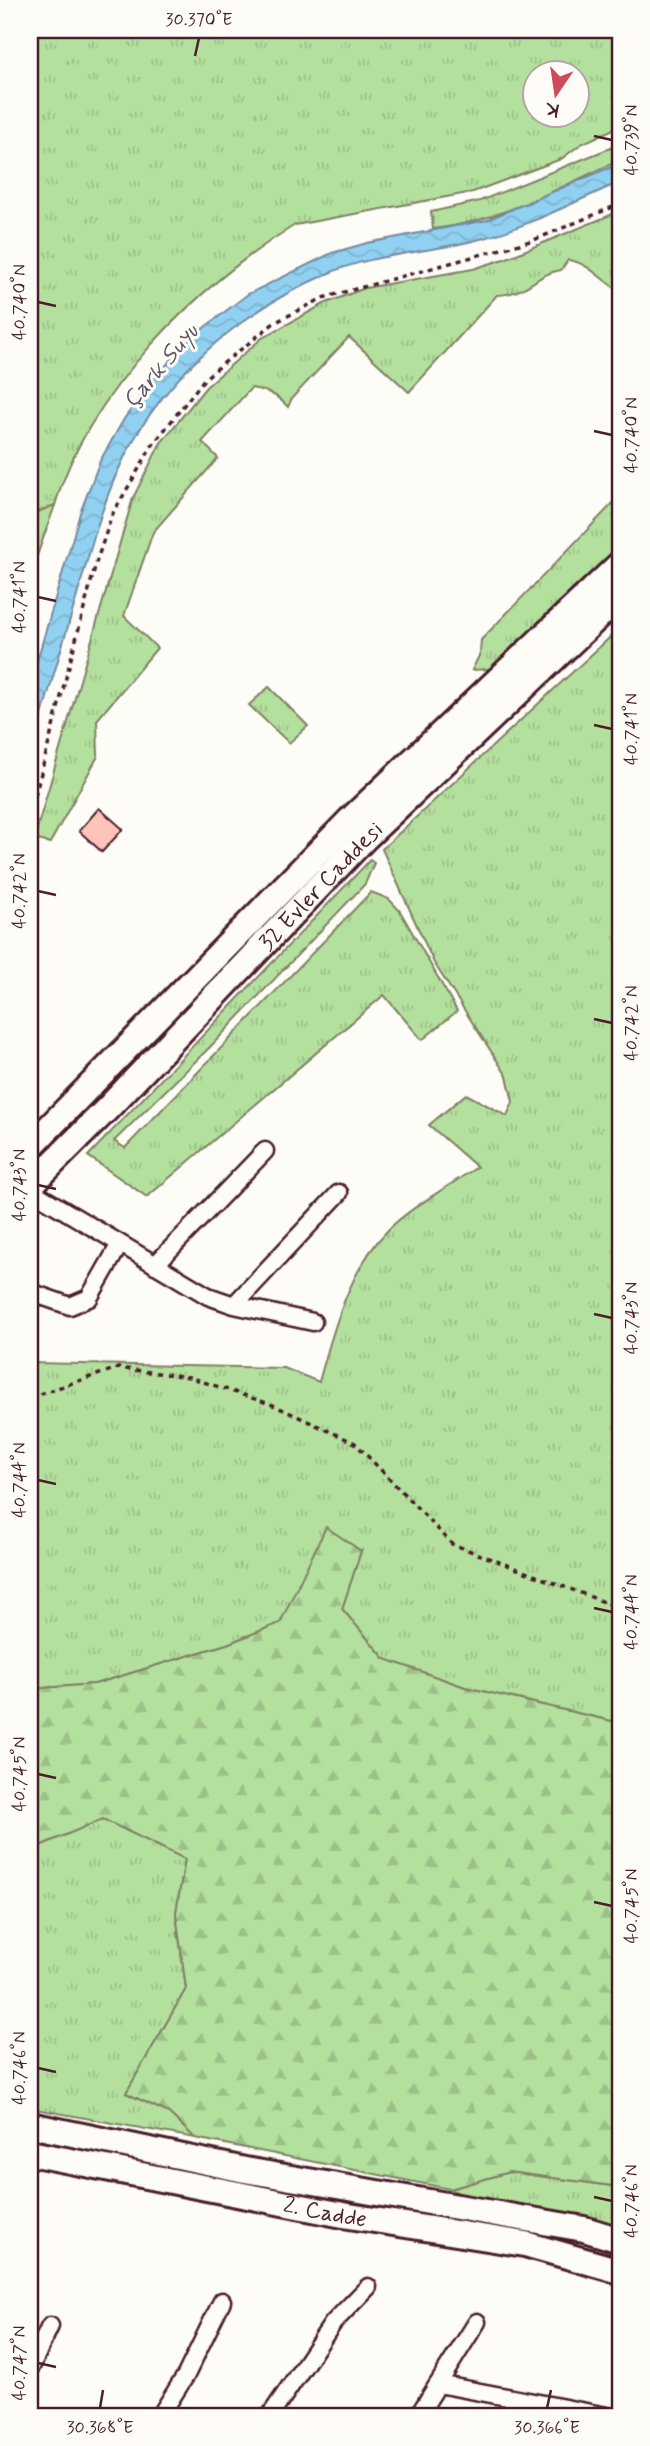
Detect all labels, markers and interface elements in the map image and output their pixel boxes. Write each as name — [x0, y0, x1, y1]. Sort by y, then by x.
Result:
text: 30.370°E — [165, 8, 233, 32]
north arrow — [520, 60, 590, 130]
text: K — [543, 95, 562, 123]
text: 40.739°N — [620, 104, 644, 176]
text: 40.740°N — [8, 264, 32, 340]
water label: Çark Suyu — [116, 317, 207, 416]
text: 40.740°N — [620, 397, 644, 473]
text: 40.741°N — [8, 561, 32, 633]
text: 40.741°N — [620, 693, 644, 765]
street label: 32 Evler Caddesi — [253, 816, 390, 958]
text: 40.742°N — [8, 853, 32, 929]
text: 40.742°N — [620, 985, 644, 1061]
text: 40.743°N — [8, 1149, 32, 1221]
text: 40.743°N — [620, 1282, 644, 1354]
text: 40.744°N — [8, 1442, 32, 1518]
text: 40.744°N — [620, 1574, 644, 1650]
text: 40.745°N — [8, 1737, 32, 1811]
text: 40.745°N — [620, 1869, 644, 1943]
text: 40.746°N — [8, 2031, 32, 2105]
text: 40.746°N — [620, 2164, 644, 2238]
street label: 2. Cadde — [281, 2191, 369, 2236]
text: 40.747°N — [8, 2326, 32, 2400]
text: 30.368°E — [66, 2416, 134, 2440]
text: 30.366°E — [514, 2416, 580, 2440]

